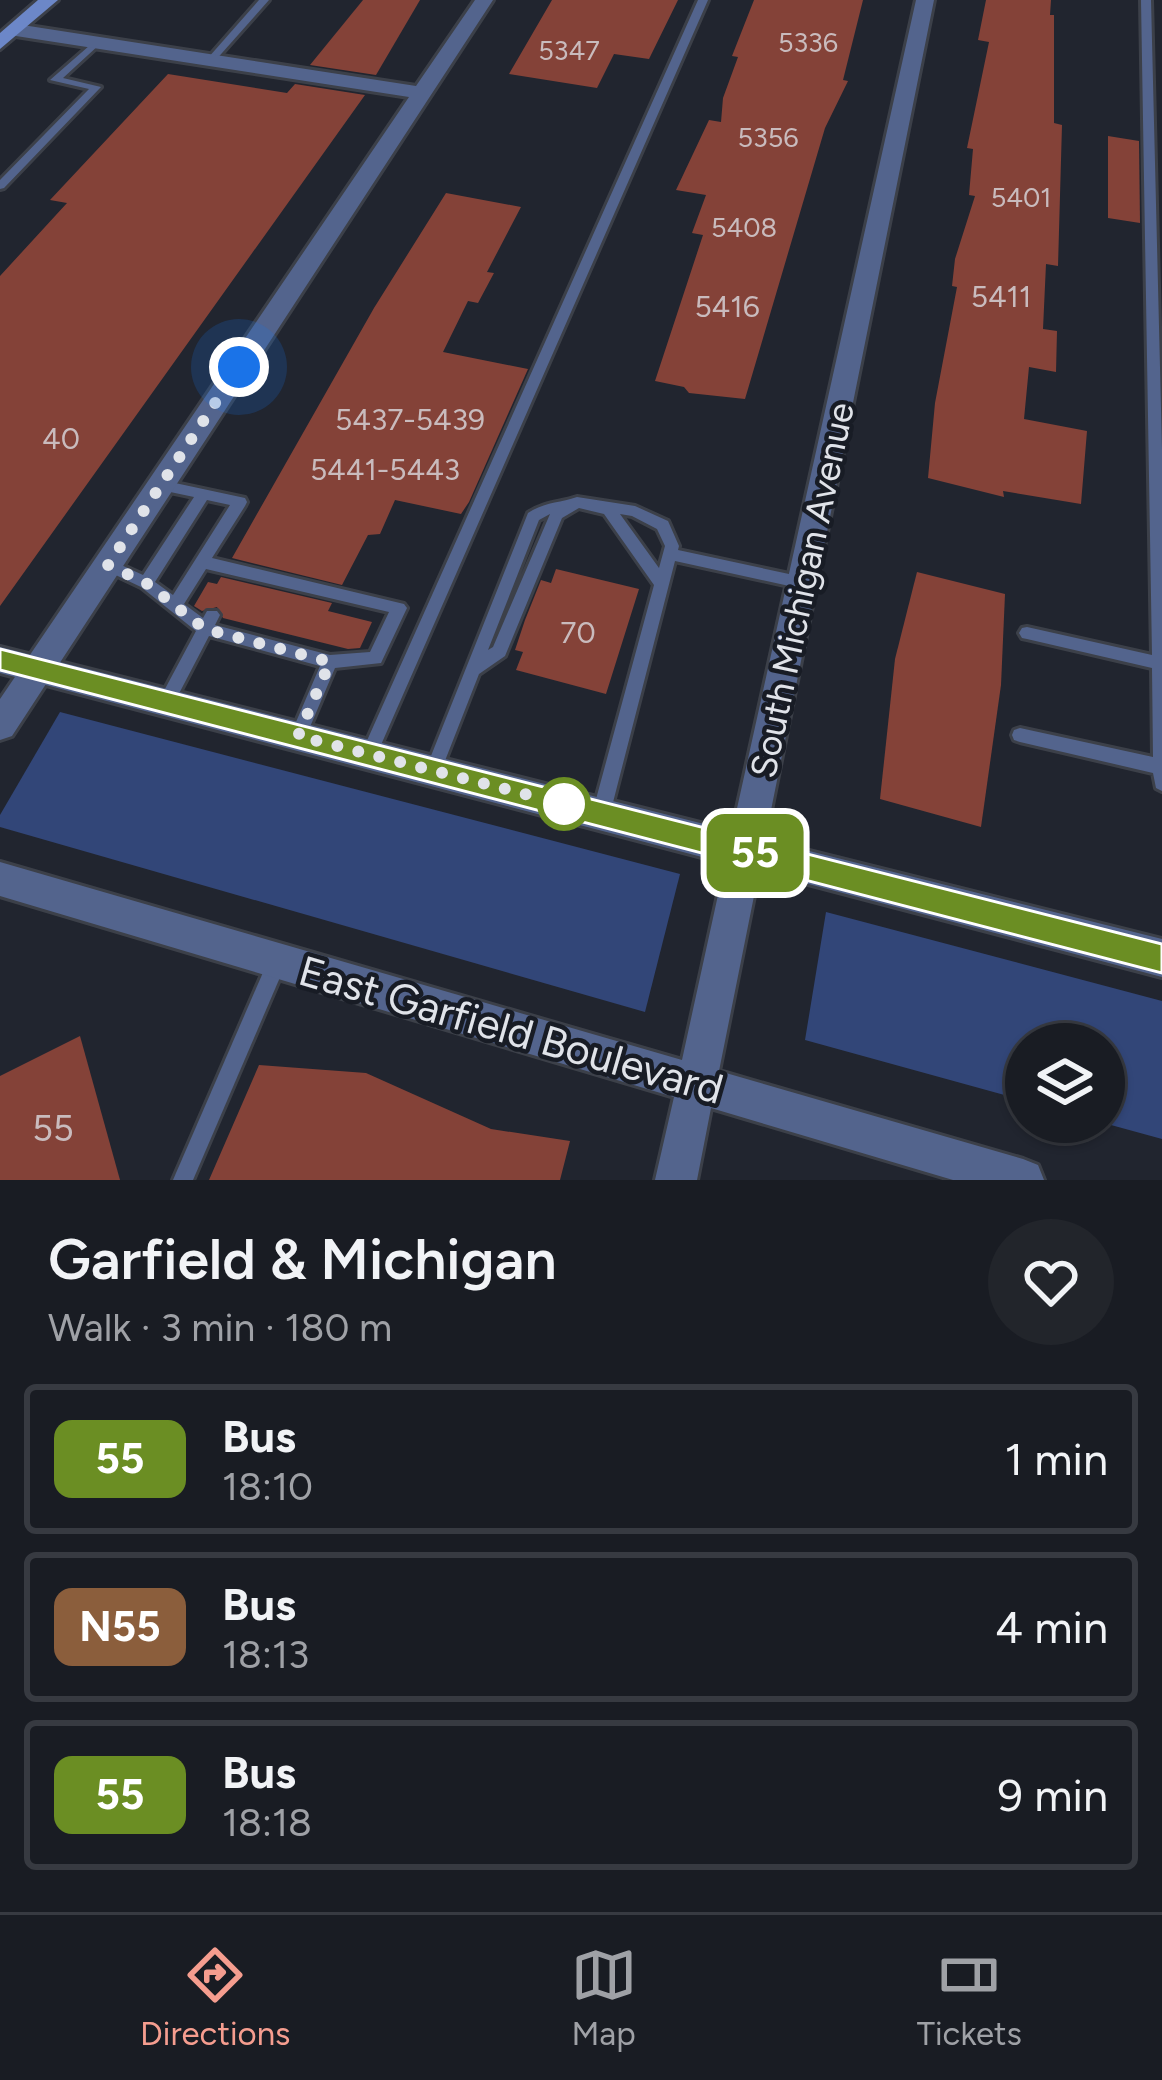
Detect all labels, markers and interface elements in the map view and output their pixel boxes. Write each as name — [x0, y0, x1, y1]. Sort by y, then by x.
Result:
house number: 5336 — [778, 26, 838, 59]
house number: 5347 — [538, 34, 600, 67]
house number: 5356 — [737, 121, 799, 154]
house number: 5401 — [991, 181, 1051, 214]
house number: 5408 — [711, 211, 777, 244]
house number: 5411 — [971, 278, 1031, 315]
house number: 5416 — [694, 288, 760, 325]
your location — [209, 337, 269, 397]
street label: South Michigan Avenue — [741, 398, 863, 782]
house number: 5437-5439 — [335, 401, 485, 438]
house number: 40 — [42, 420, 80, 457]
house number: 5441-5443 — [310, 451, 460, 488]
house number: 70 — [560, 614, 596, 651]
unlabelled marker — [539, 779, 589, 829]
line badge: 55 — [701, 814, 809, 892]
text: 55 — [731, 827, 779, 878]
street label: East Garfield Boulevard — [293, 945, 729, 1115]
map controls — [1005, 1023, 1125, 1143]
button: layers — [1005, 1023, 1125, 1143]
house number: 55 — [32, 1107, 74, 1150]
button: heart — [988, 1219, 1114, 1345]
text: Garfield & Michigan — [48, 1225, 557, 1293]
text: Walk · 3 min · 180 m — [48, 1304, 392, 1351]
text: Bus — [222, 1409, 296, 1463]
text: 1 min — [1004, 1432, 1108, 1486]
text: 55 — [96, 1433, 144, 1484]
text: 18:10 — [222, 1463, 313, 1510]
text: Bus — [222, 1577, 296, 1631]
text: 4 min — [995, 1600, 1108, 1654]
text: N55 — [79, 1601, 161, 1652]
text: 18:13 — [222, 1631, 309, 1678]
text: Bus — [222, 1745, 296, 1799]
text: 9 min — [998, 1768, 1108, 1822]
text: 55 — [96, 1769, 144, 1820]
text: 18:18 — [222, 1799, 312, 1846]
tab: Directions — [140, 1942, 291, 2053]
tab: Map — [571, 1942, 637, 2053]
tab: Tickets — [917, 1942, 1022, 2053]

